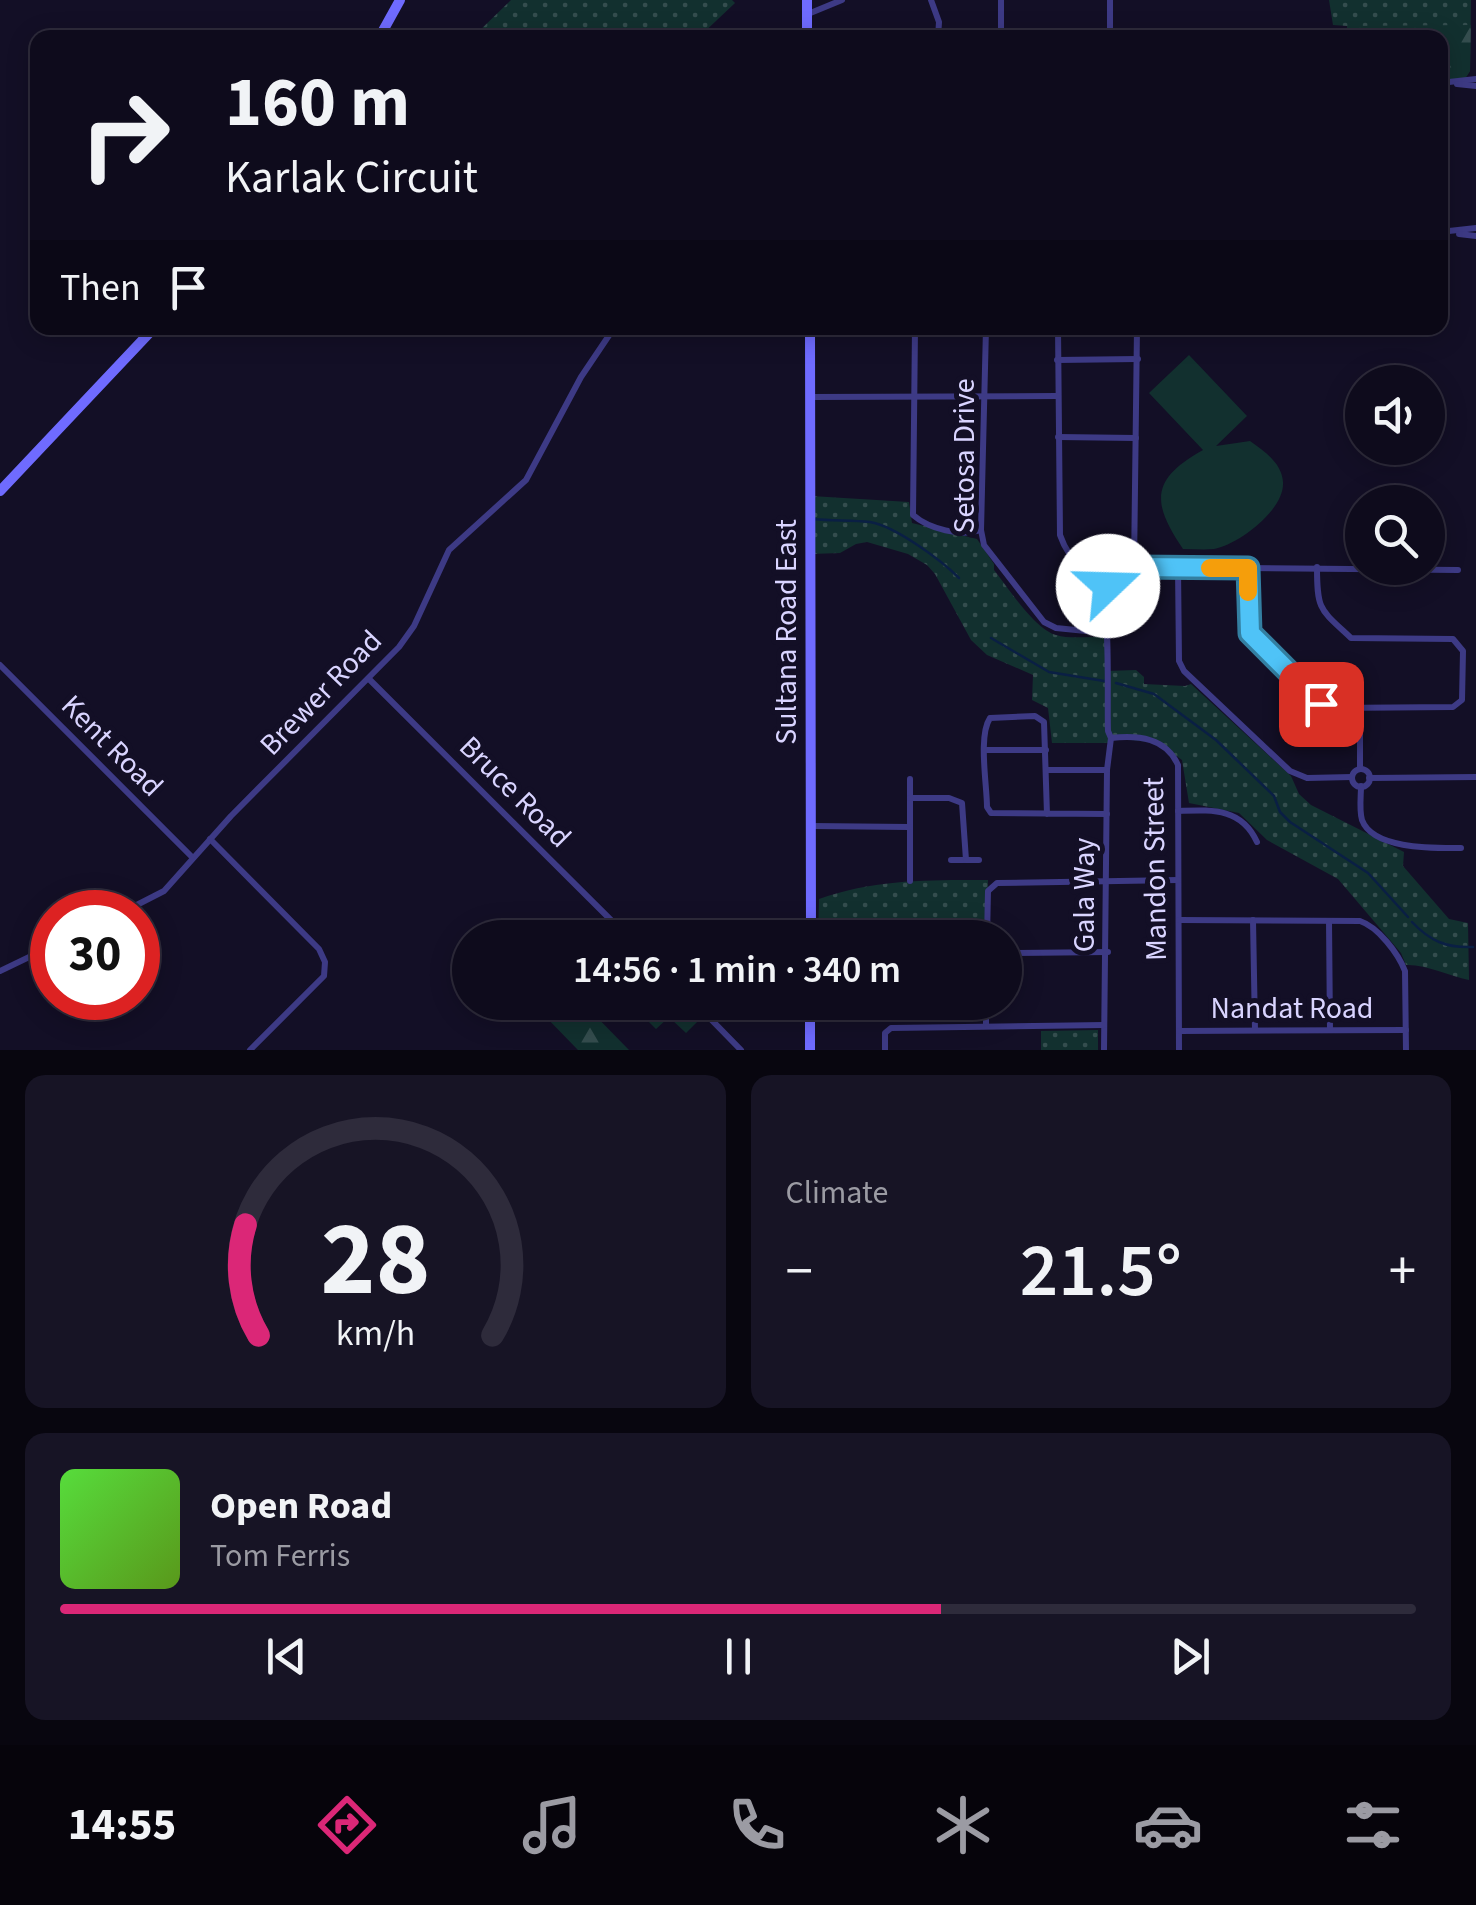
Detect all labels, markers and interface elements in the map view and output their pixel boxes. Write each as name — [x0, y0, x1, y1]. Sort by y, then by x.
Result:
text: 160 m — [225, 53, 410, 153]
icon: right — [60, 70, 190, 200]
text: Karlak Circuit — [225, 146, 478, 210]
icon: arrive — [161, 260, 216, 315]
text: Then — [60, 261, 141, 315]
map controls — [1345, 365, 1445, 585]
button: sound — [1345, 365, 1445, 465]
street label: Setosa Drive — [943, 378, 986, 534]
button: search — [1345, 485, 1445, 585]
street label: Sultana Road East — [765, 519, 808, 745]
position arrow — [1056, 534, 1160, 638]
street label: Brewer Road — [250, 621, 392, 765]
pin — [1279, 662, 1364, 747]
icon: arrive — [1294, 677, 1349, 732]
street label: Kent Road — [51, 685, 173, 807]
street label: Bruce Road — [449, 726, 581, 858]
street label: Mandon Street — [1132, 777, 1178, 961]
street label: Gala Way — [1063, 838, 1106, 952]
speed limit sign: 30 — [30, 890, 160, 1020]
text: 14:56 · 1 min · 340 m — [573, 943, 901, 997]
street label: Nandat Road — [1211, 987, 1373, 1030]
text: Climate — [786, 1170, 888, 1216]
text: 28 — [320, 1187, 430, 1335]
text: 21.5° — [1020, 1218, 1182, 1325]
text: − — [786, 1233, 813, 1311]
text: + — [1389, 1233, 1416, 1311]
text: km/h — [336, 1308, 415, 1359]
text: Open Road — [210, 1479, 392, 1533]
text: Tom Ferris — [210, 1533, 350, 1579]
icon: previous — [259, 1629, 314, 1684]
icon: pause — [711, 1629, 766, 1684]
icon: next — [1163, 1629, 1218, 1684]
icon: directions — [312, 1790, 382, 1860]
icon: music — [517, 1790, 587, 1860]
icon: phone — [722, 1790, 792, 1860]
icon: climate — [928, 1790, 998, 1860]
icon: car — [1133, 1790, 1203, 1860]
icon: filters — [1338, 1790, 1408, 1860]
text: 14:55 — [68, 1793, 176, 1857]

